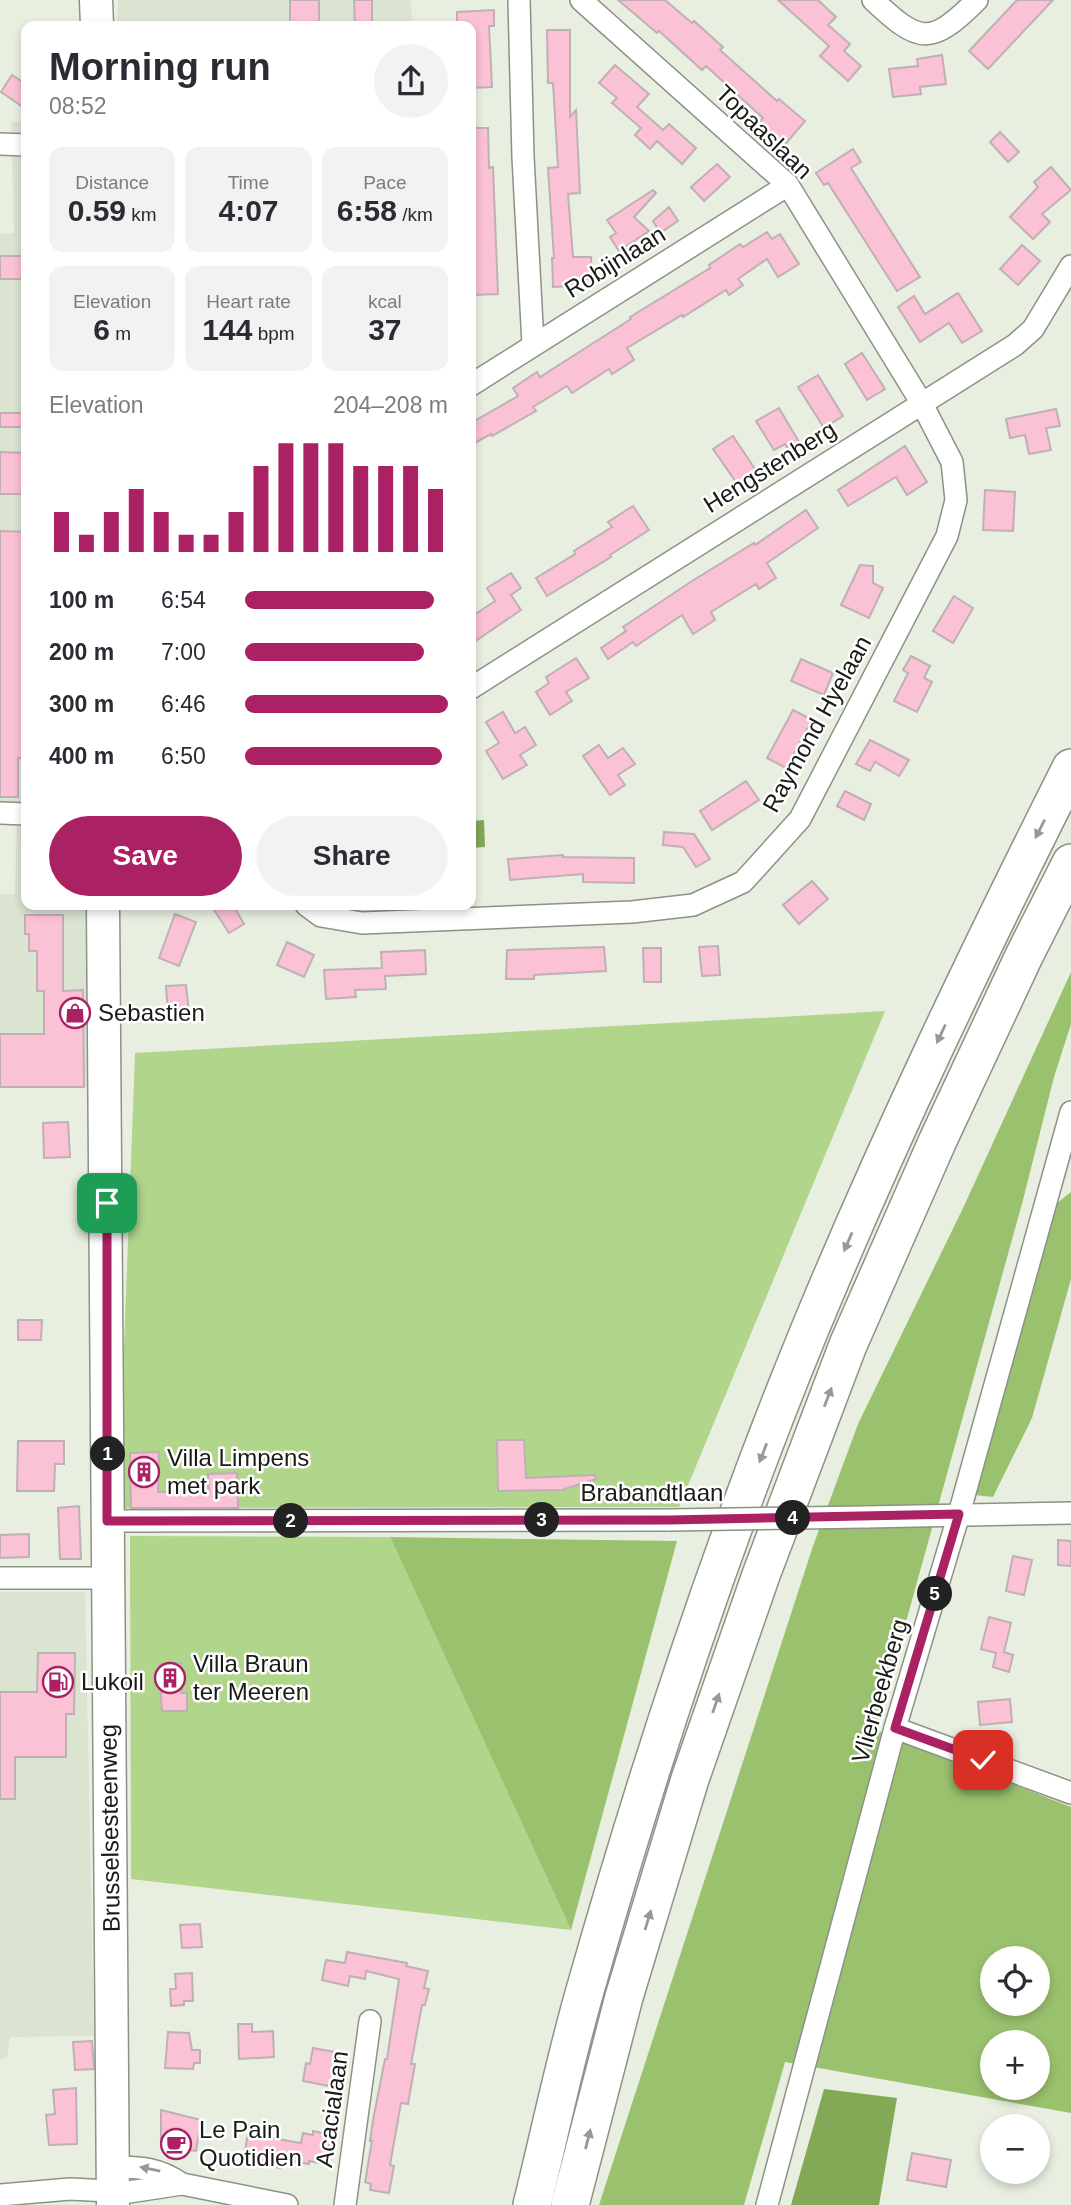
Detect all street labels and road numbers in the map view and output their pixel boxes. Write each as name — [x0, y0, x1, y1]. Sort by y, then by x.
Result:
street label: Topaaslaan — [711, 79, 818, 184]
street label: Robijnlaan — [559, 220, 670, 303]
street label: Hengstenberg — [699, 415, 841, 518]
street label: Raymond Hyelaan — [757, 631, 876, 817]
street label: Brabandtlaan — [581, 1479, 723, 1506]
street label: Vlierbeekberg — [846, 1616, 913, 1766]
street label: Brusselsesteenweg — [94, 1724, 125, 1932]
street label: Acacialaan — [310, 2049, 353, 2169]

